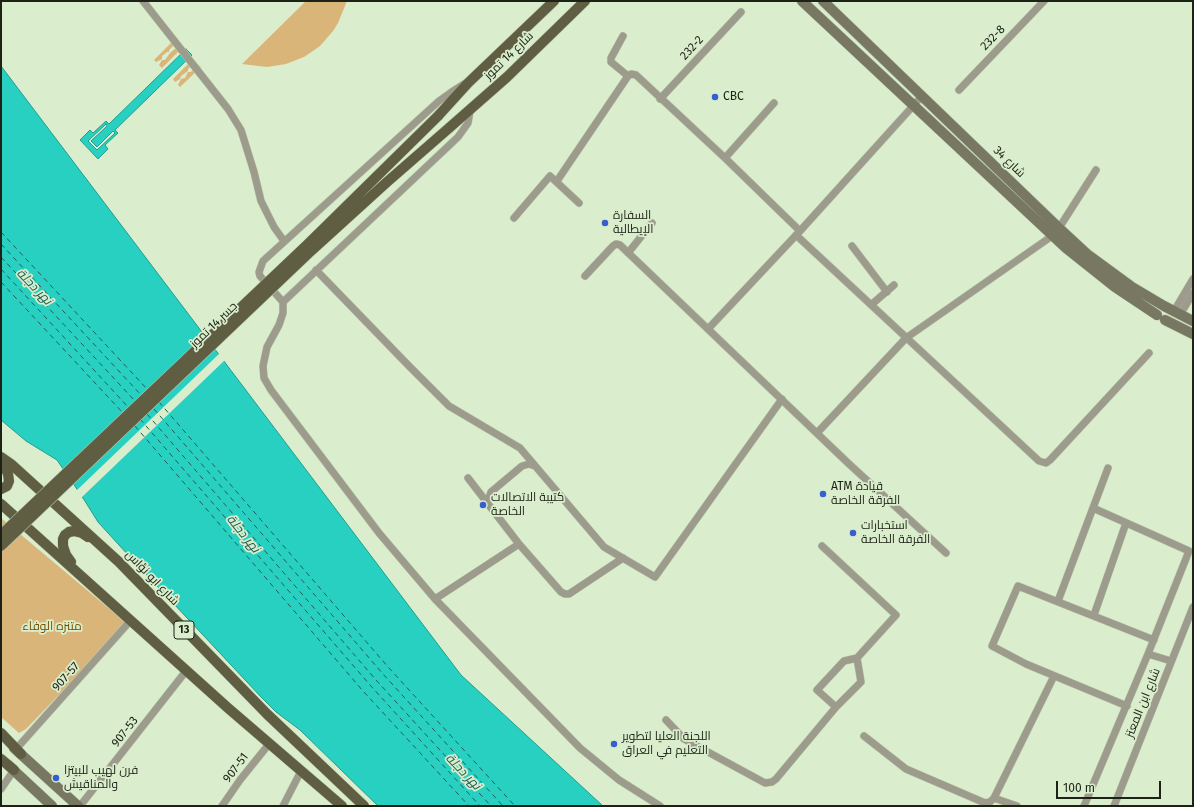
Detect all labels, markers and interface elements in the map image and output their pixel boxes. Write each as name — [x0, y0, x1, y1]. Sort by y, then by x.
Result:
street label: 232-8 — [978, 23, 1008, 53]
street label: شارع 14 تموز — [481, 29, 537, 83]
street label: 232-2 — [677, 33, 707, 63]
place label: CBC — [723, 90, 744, 104]
marker: CBC — [710, 92, 720, 102]
street label: شارع 34 — [990, 143, 1028, 181]
place label: السفارة الإيطالية — [613, 209, 653, 237]
marker: السفارة الإيطالية — [600, 218, 610, 228]
water label: نهر دجلة — [13, 266, 55, 308]
street label: جسر 14 تموز — [188, 299, 240, 351]
place label: ATM قيادة الفرقة الخاصة — [831, 480, 900, 508]
marker: ATM قيادة الفرقة الخاصة — [818, 489, 828, 499]
place label: كتيبة الاتصالات الخاصة — [491, 491, 564, 519]
marker: كتيبة الاتصالات الخاصة — [478, 500, 488, 510]
water label: نهر دجلة — [223, 512, 263, 556]
place label: استخبارات الفرقة الخاصة — [861, 519, 930, 547]
marker: استخبارات الفرقة الخاصة — [848, 528, 858, 538]
street label: شارع ابو نؤاس — [122, 548, 182, 608]
park label: متنزه الوفاء — [22, 620, 82, 634]
road number: 13 — [174, 621, 194, 639]
street label: 907-57 — [49, 660, 83, 694]
street label: شارع ابن المعتز — [1122, 666, 1164, 740]
street label: 907-53 — [109, 714, 141, 750]
place label: اللجنة العليا لتطوير التعليم في العراق — [622, 730, 711, 758]
marker: اللجنة العليا لتطوير التعليم في العراق — [609, 739, 619, 749]
street label: 907-51 — [220, 750, 252, 786]
water label: نهر دجلة — [442, 751, 484, 793]
place label: فرن لهيب للبيتزا والمناقيش — [64, 764, 138, 792]
marker: فرن لهيب للبيتزا والمناقيش — [51, 773, 61, 783]
scale bar — [1058, 773, 1163, 799]
text: 100 m — [1063, 781, 1095, 795]

